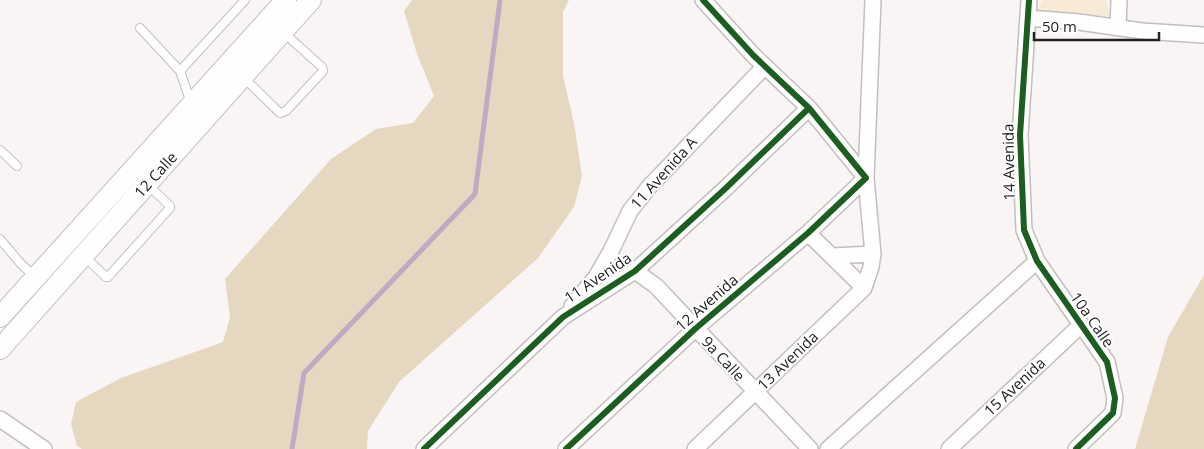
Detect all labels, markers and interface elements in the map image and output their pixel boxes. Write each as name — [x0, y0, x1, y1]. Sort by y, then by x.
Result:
scale bar — [1034, 10, 1159, 42]
text: 50 m — [1042, 16, 1077, 36]
street label: 14 Avenida — [997, 123, 1019, 201]
street label: 11 Avenida A — [626, 132, 701, 213]
street label: 12 Calle — [129, 147, 181, 201]
street label: 11 Avenida — [560, 247, 635, 307]
street label: 12 Avenida — [671, 269, 742, 335]
street label: 10a Calle — [1067, 288, 1119, 351]
street label: 13 Avenida — [753, 326, 822, 394]
street label: 9a Calle — [698, 332, 750, 385]
street label: 15 Avenida — [979, 353, 1049, 420]

